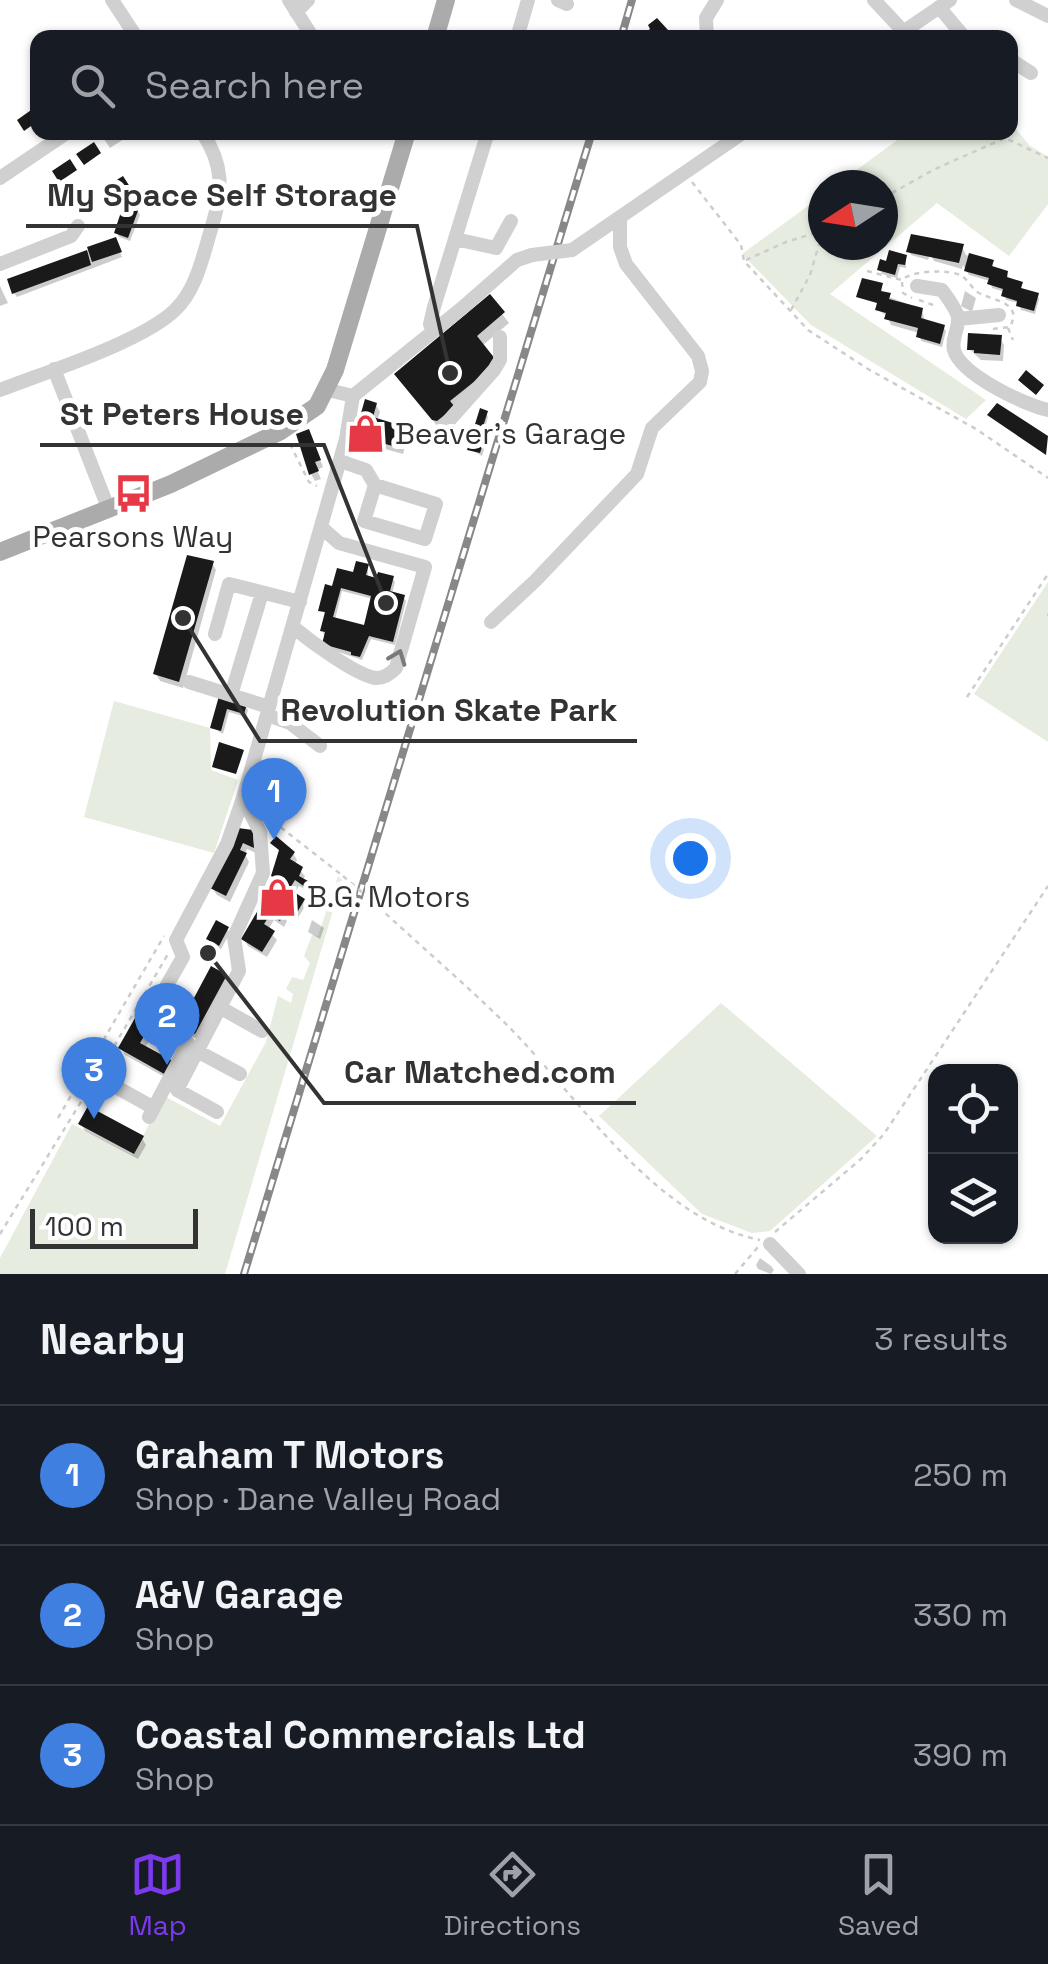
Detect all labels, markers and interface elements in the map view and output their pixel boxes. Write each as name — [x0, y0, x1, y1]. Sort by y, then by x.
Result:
search box — [30, 30, 1018, 140]
icon: search — [65, 58, 120, 113]
text: Search here — [145, 61, 364, 109]
callout: My Space Self Storage — [26, 164, 417, 226]
north arrow — [808, 170, 898, 260]
text: My Space Self Storage — [47, 175, 397, 215]
callout: St Peters House — [40, 383, 324, 445]
text: St Peters House — [60, 394, 304, 434]
shop icon: Beaver's Garage — [344, 413, 386, 455]
place label: Beaver's Garage — [395, 414, 626, 453]
bus stop icon: Pearsons Way — [112, 472, 154, 514]
place label: Pearsons Way — [33, 517, 233, 556]
one-way arrow — [386, 649, 406, 666]
callout: Revolution Skate Park — [260, 679, 637, 741]
text: Revolution Skate Park — [281, 690, 617, 730]
pin: 1 — [242, 758, 306, 840]
your location — [665, 833, 716, 884]
shop icon: B.G. Motors — [256, 876, 298, 918]
place label: B.G. Motors — [307, 877, 470, 916]
pin: 2 — [134, 982, 200, 1065]
pin: 3 — [62, 1036, 126, 1119]
callout: Car Matched.com — [324, 1041, 636, 1103]
text: Car Matched.com — [344, 1052, 616, 1092]
map controls — [928, 1064, 1018, 1244]
button: locate — [928, 1064, 1018, 1154]
button: layers — [928, 1154, 1018, 1244]
scale bar — [30, 1204, 198, 1248]
text: 100 m — [45, 1208, 124, 1244]
text: Nearby — [40, 1313, 186, 1366]
text: 3 results — [874, 1319, 1008, 1359]
text: Graham T Motors — [135, 1431, 444, 1479]
text: 1 — [65, 1455, 80, 1495]
text: 250 m — [913, 1455, 1008, 1495]
text: Shop · Dane Valley Road — [135, 1479, 501, 1519]
text: A&V Garage — [135, 1571, 344, 1619]
text: 2 — [63, 1595, 82, 1635]
text: 330 m — [913, 1595, 1008, 1635]
text: Shop — [135, 1619, 215, 1659]
text: Coastal Commercials Ltd — [135, 1711, 586, 1759]
text: 3 — [63, 1735, 82, 1775]
text: 390 m — [913, 1735, 1008, 1775]
text: Shop — [135, 1759, 215, 1799]
tab: Map — [128, 1847, 187, 1943]
tab: Directions — [444, 1847, 581, 1943]
tab: Saved — [838, 1847, 920, 1943]

